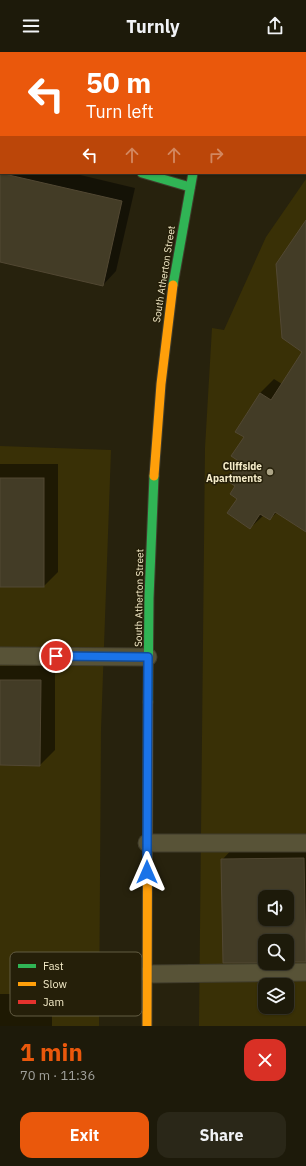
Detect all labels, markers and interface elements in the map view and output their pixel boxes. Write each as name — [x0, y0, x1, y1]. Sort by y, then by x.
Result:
icon: menu — [20, 15, 42, 37]
text: Turnly — [126, 15, 180, 38]
icon: share — [264, 15, 286, 37]
text: 50 m — [86, 64, 151, 101]
icon: left — [20, 68, 72, 120]
text: Turn left — [86, 100, 154, 123]
icon: left — [79, 144, 101, 166]
icon: ahead — [121, 144, 143, 166]
icon: ahead — [163, 144, 185, 166]
icon: right — [205, 144, 227, 166]
street label: South Atherton Street — [150, 224, 178, 323]
place label: Cliffside Apartments — [206, 460, 262, 485]
marker: Cliffside Apartments — [265, 467, 275, 477]
street label: South Atherton Street — [132, 548, 146, 647]
pin — [39, 639, 73, 673]
icon: arrive — [45, 645, 67, 667]
position arrow — [126, 851, 168, 893]
map controls — [258, 890, 294, 1014]
button: sound — [258, 890, 294, 926]
button: search — [258, 934, 294, 970]
legend — [10, 952, 142, 1016]
text: Fast — [43, 959, 64, 973]
text: Slow — [43, 977, 67, 991]
button: layers — [258, 978, 294, 1014]
text: Jam — [43, 995, 64, 1009]
text: 1 min — [20, 1036, 83, 1068]
button: close — [244, 1039, 286, 1081]
text: 70 m · 11:36 — [20, 1067, 95, 1084]
button: Exit — [20, 1112, 149, 1158]
button: Share — [157, 1112, 286, 1158]

